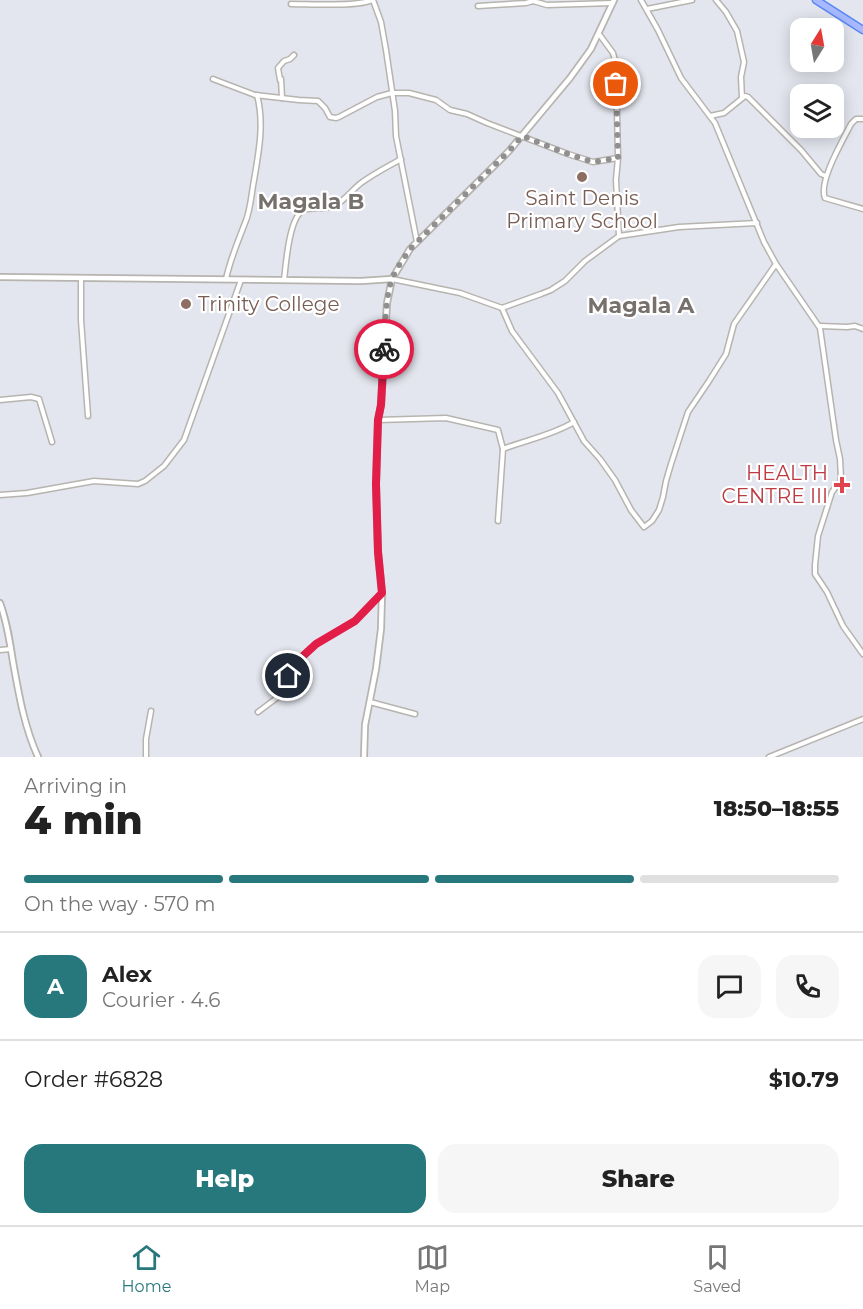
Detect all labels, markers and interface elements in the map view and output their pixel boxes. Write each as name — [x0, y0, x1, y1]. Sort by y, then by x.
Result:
north arrow — [790, 18, 844, 72]
map controls — [790, 18, 844, 138]
pin — [590, 58, 641, 109]
icon: bag — [599, 67, 632, 100]
button: layers — [790, 84, 844, 138]
marker: Saint Denis Primary School — [575, 170, 589, 184]
place label: Saint Denis Primary School — [506, 186, 658, 233]
district label: Magala B — [258, 188, 364, 215]
place label: Trinity College — [198, 292, 340, 316]
district label: Magala A — [588, 292, 696, 319]
marker: Trinity College — [179, 297, 193, 311]
courier — [354, 319, 414, 379]
icon: bike — [368, 333, 401, 366]
place label: HEALTH CENTRE III — [722, 461, 828, 508]
marker: HEALTH CENTRE III — [833, 476, 851, 494]
pin — [262, 650, 313, 701]
icon: home — [271, 659, 304, 692]
text: Arriving in — [24, 774, 127, 798]
text: 18:50–18:55 — [714, 795, 839, 822]
text: 4 min — [24, 796, 143, 844]
text: On the way · 570 m — [24, 892, 216, 916]
button: chat — [698, 955, 761, 1018]
button: phone — [776, 955, 839, 1018]
text: Alex — [102, 961, 152, 988]
text: A — [47, 973, 64, 1000]
text: Courier · 4.6 — [102, 988, 220, 1012]
text: Order #6828 — [24, 1066, 163, 1093]
text: $10.79 — [769, 1066, 839, 1093]
button: Help — [24, 1144, 426, 1213]
button: Share — [438, 1144, 839, 1213]
tab: Home — [122, 1241, 171, 1296]
tab: Map — [415, 1241, 450, 1296]
tab: Saved — [693, 1241, 741, 1296]

